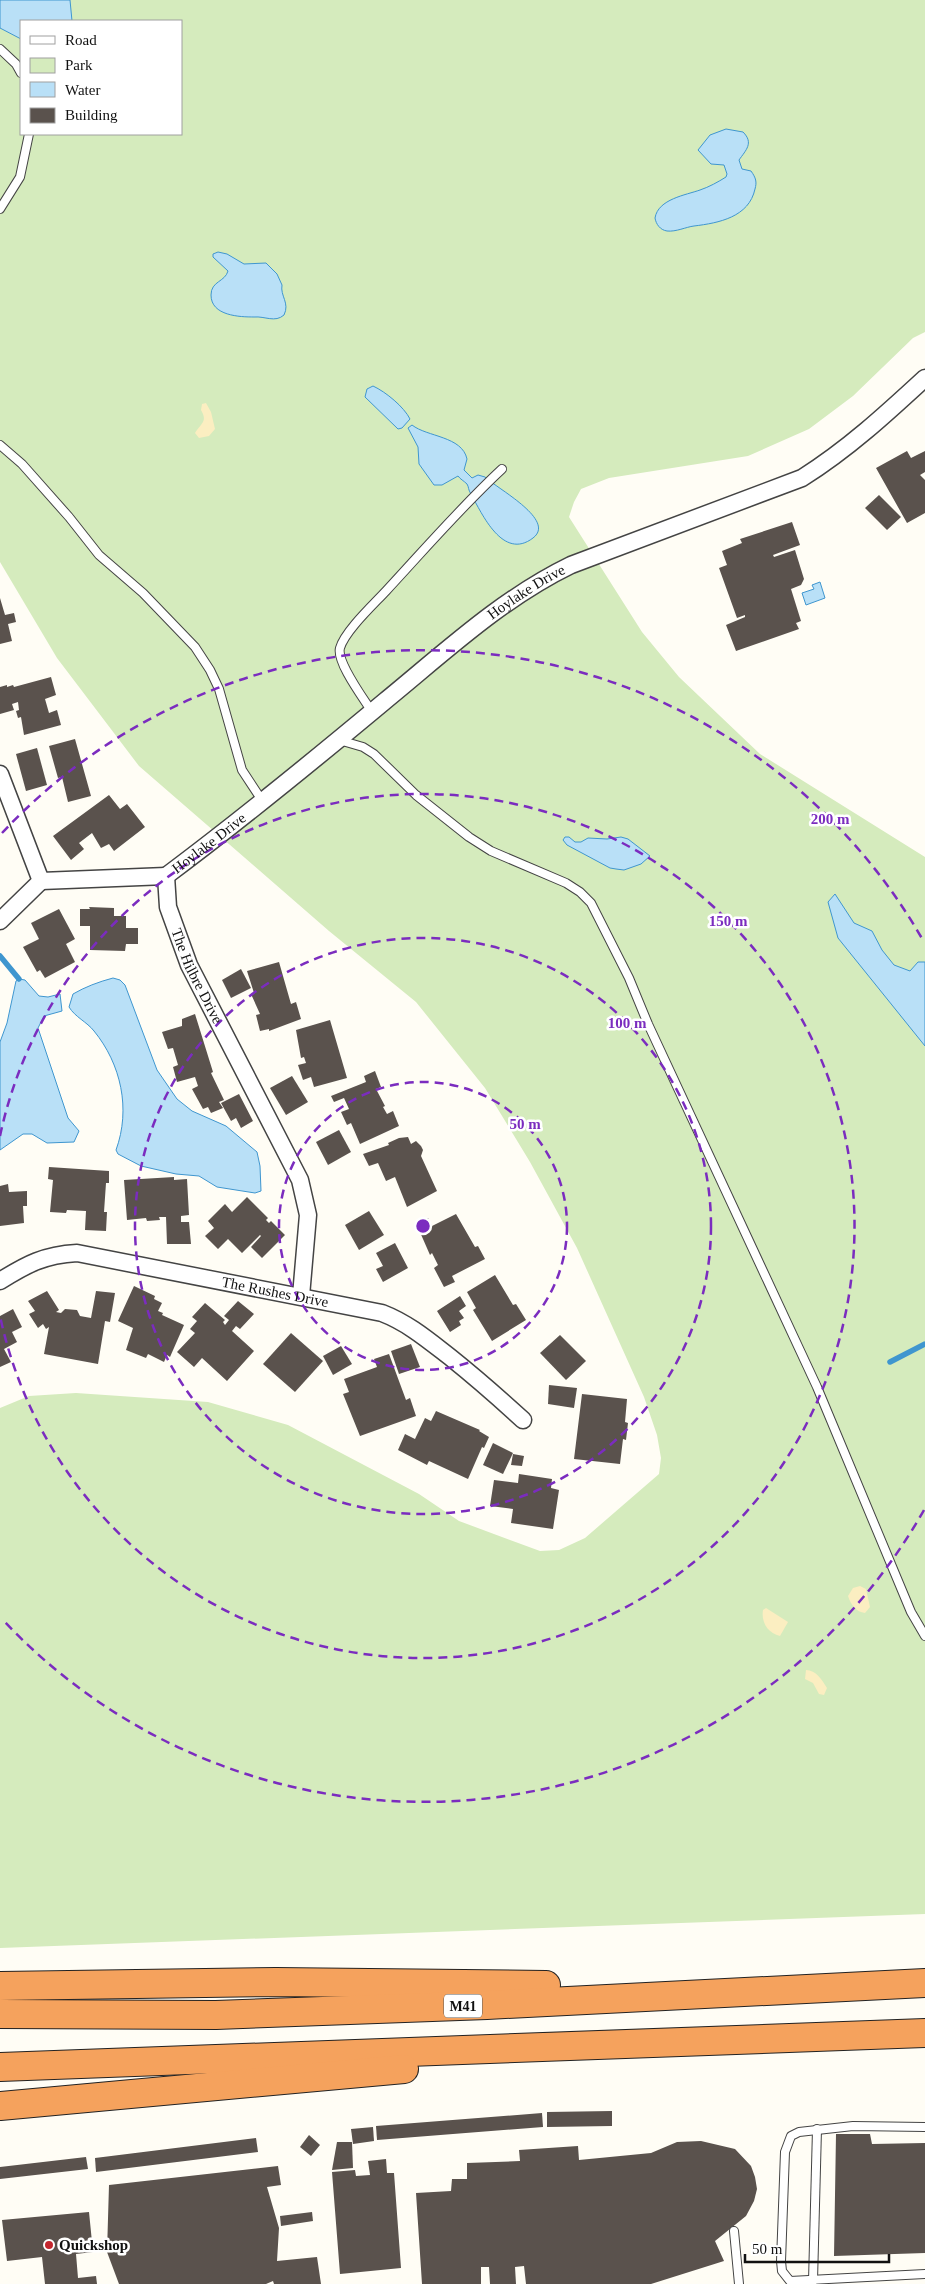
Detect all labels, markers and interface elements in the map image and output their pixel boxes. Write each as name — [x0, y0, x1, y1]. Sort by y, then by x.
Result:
legend — [20, 20, 182, 135]
text: Road — [65, 32, 97, 48]
text: Park — [65, 57, 93, 73]
text: Water — [65, 82, 100, 98]
text: Building — [65, 107, 118, 123]
street label: Hoylake Drive — [484, 561, 568, 623]
street label: Hoylake Drive — [169, 810, 249, 877]
text: 200 m — [811, 811, 850, 827]
text: 150 m — [709, 913, 748, 929]
street label: The Hilbre Drive — [168, 926, 226, 1027]
text: 100 m — [608, 1015, 647, 1031]
text: 50 m — [509, 1116, 541, 1132]
centre of rings — [414, 1217, 432, 1235]
street label: The Rushes Drive — [220, 1274, 330, 1310]
road number: M41 — [444, 1994, 482, 2018]
scale bar — [745, 2232, 889, 2264]
place label: Quickshop — [59, 2237, 128, 2253]
marker: Quickshop — [43, 2239, 55, 2251]
text: 50 m — [752, 2241, 783, 2257]

